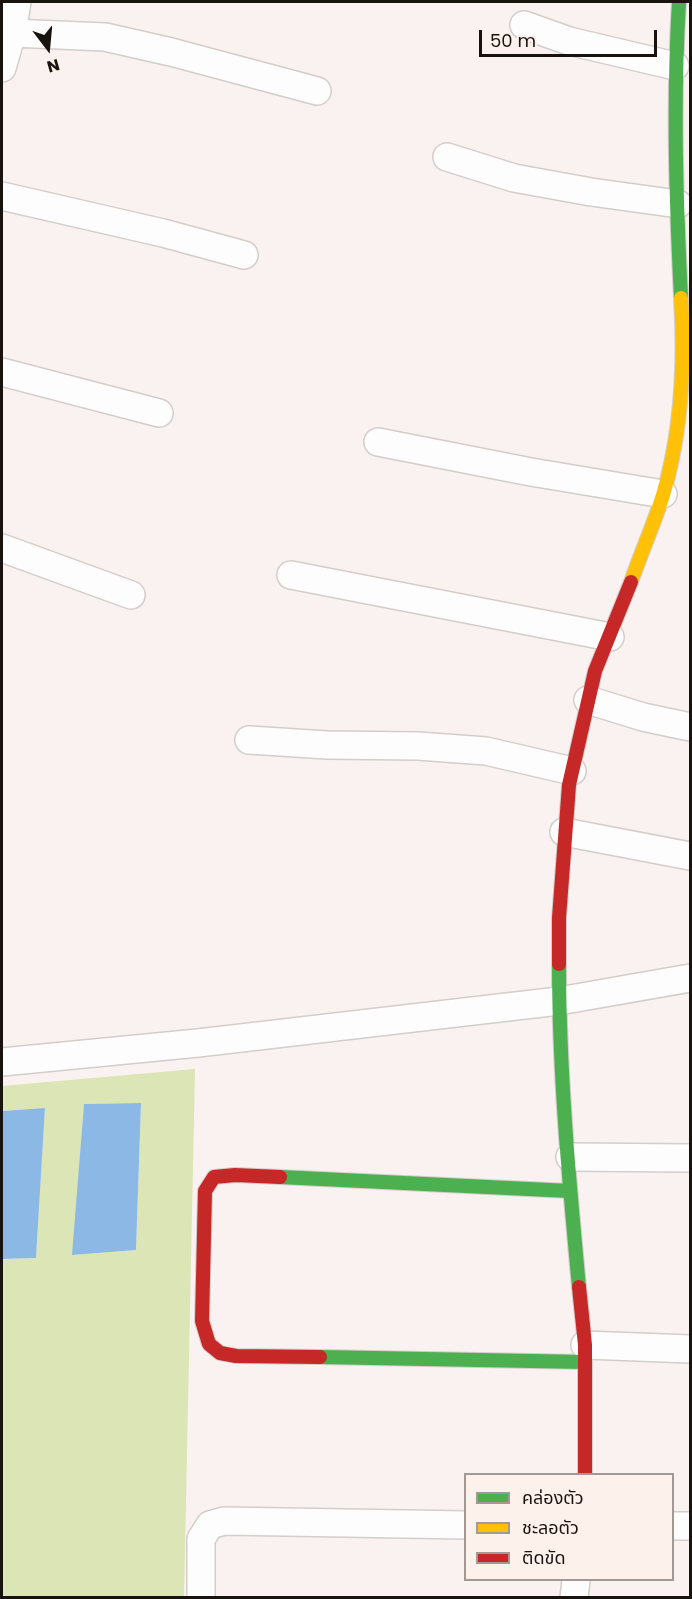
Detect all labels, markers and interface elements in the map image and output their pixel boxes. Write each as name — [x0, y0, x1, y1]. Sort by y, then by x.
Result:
north arrow — [18, 18, 78, 78]
scale bar — [482, 18, 660, 56]
text: 50 m — [490, 28, 536, 53]
text: N — [44, 53, 62, 78]
legend — [464, 1473, 674, 1581]
text: คล่องตัว — [522, 1485, 584, 1510]
text: ชะลอตัว — [522, 1515, 579, 1540]
text: ติดขัด — [522, 1545, 565, 1570]

